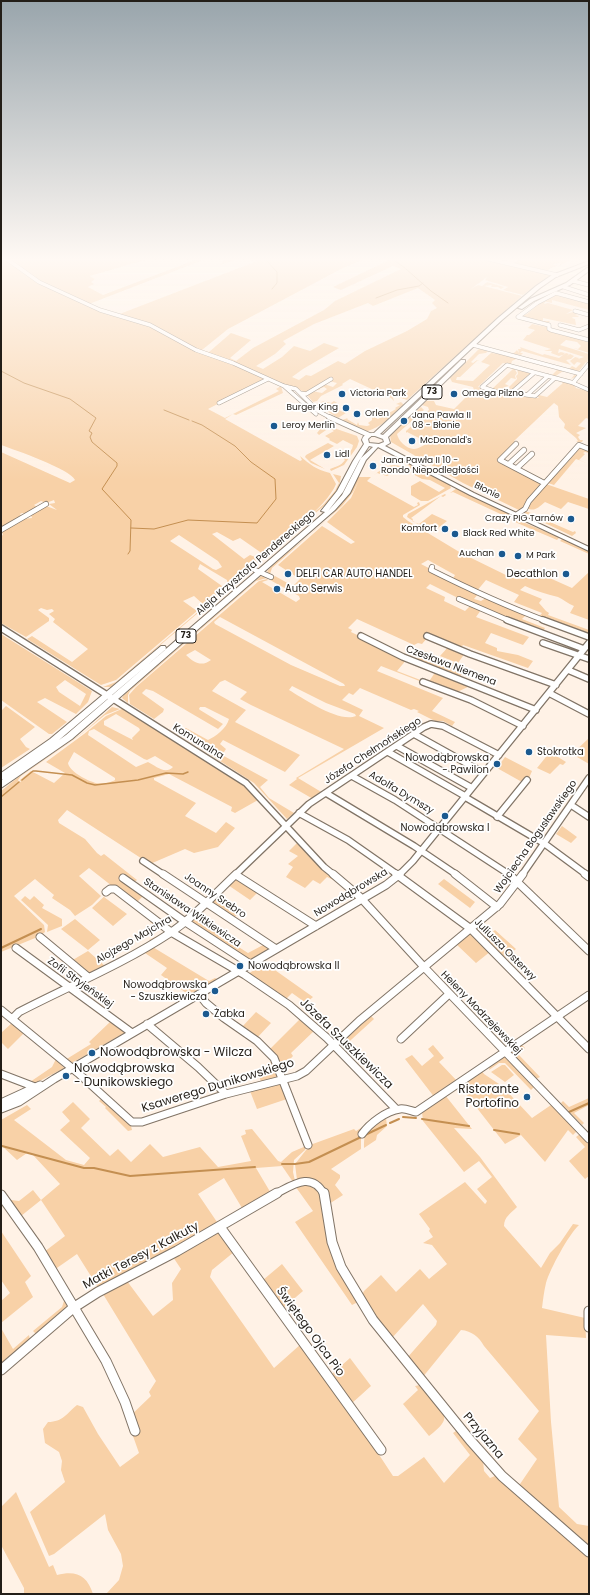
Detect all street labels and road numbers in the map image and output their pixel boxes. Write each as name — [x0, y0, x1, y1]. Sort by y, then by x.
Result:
road number: 73 — [422, 385, 442, 399]
street label: Błonie — [472, 480, 502, 502]
street label: Aleja Krzysztofa Pendereckiego — [194, 508, 318, 618]
road number: 73 — [176, 629, 196, 643]
street label: Czesława Niemena — [404, 643, 498, 689]
street label: Józefa Chełmońskiego — [322, 715, 424, 787]
street label: Komunalna — [170, 722, 226, 762]
street label: Adolfa Dymszy — [366, 769, 436, 817]
street label: Wojciecha Bogusławskiego — [492, 778, 580, 896]
street label: Nowodąbrowska — [312, 866, 390, 920]
street label: Joanny Srebro — [182, 871, 248, 921]
street label: Stanisława Witkiewicza — [141, 876, 243, 950]
street label: Alojzego Majchra — [94, 913, 174, 967]
street label: Juliusza Osterwy — [472, 917, 538, 983]
street label: Zofii Stryjeńskiej — [45, 955, 115, 1011]
street label: Heleny Modrzejewskiej — [438, 969, 524, 1057]
street label: Józefa Szuszkiewicza — [296, 996, 396, 1092]
street label: Ksawerego Dunikowskiego — [140, 1056, 296, 1116]
street label: Matki Teresy z Kalkuty — [81, 1219, 201, 1293]
street label: Świętego Ojca Pio — [273, 1285, 347, 1379]
street label: Przyjazna — [459, 1410, 507, 1462]

